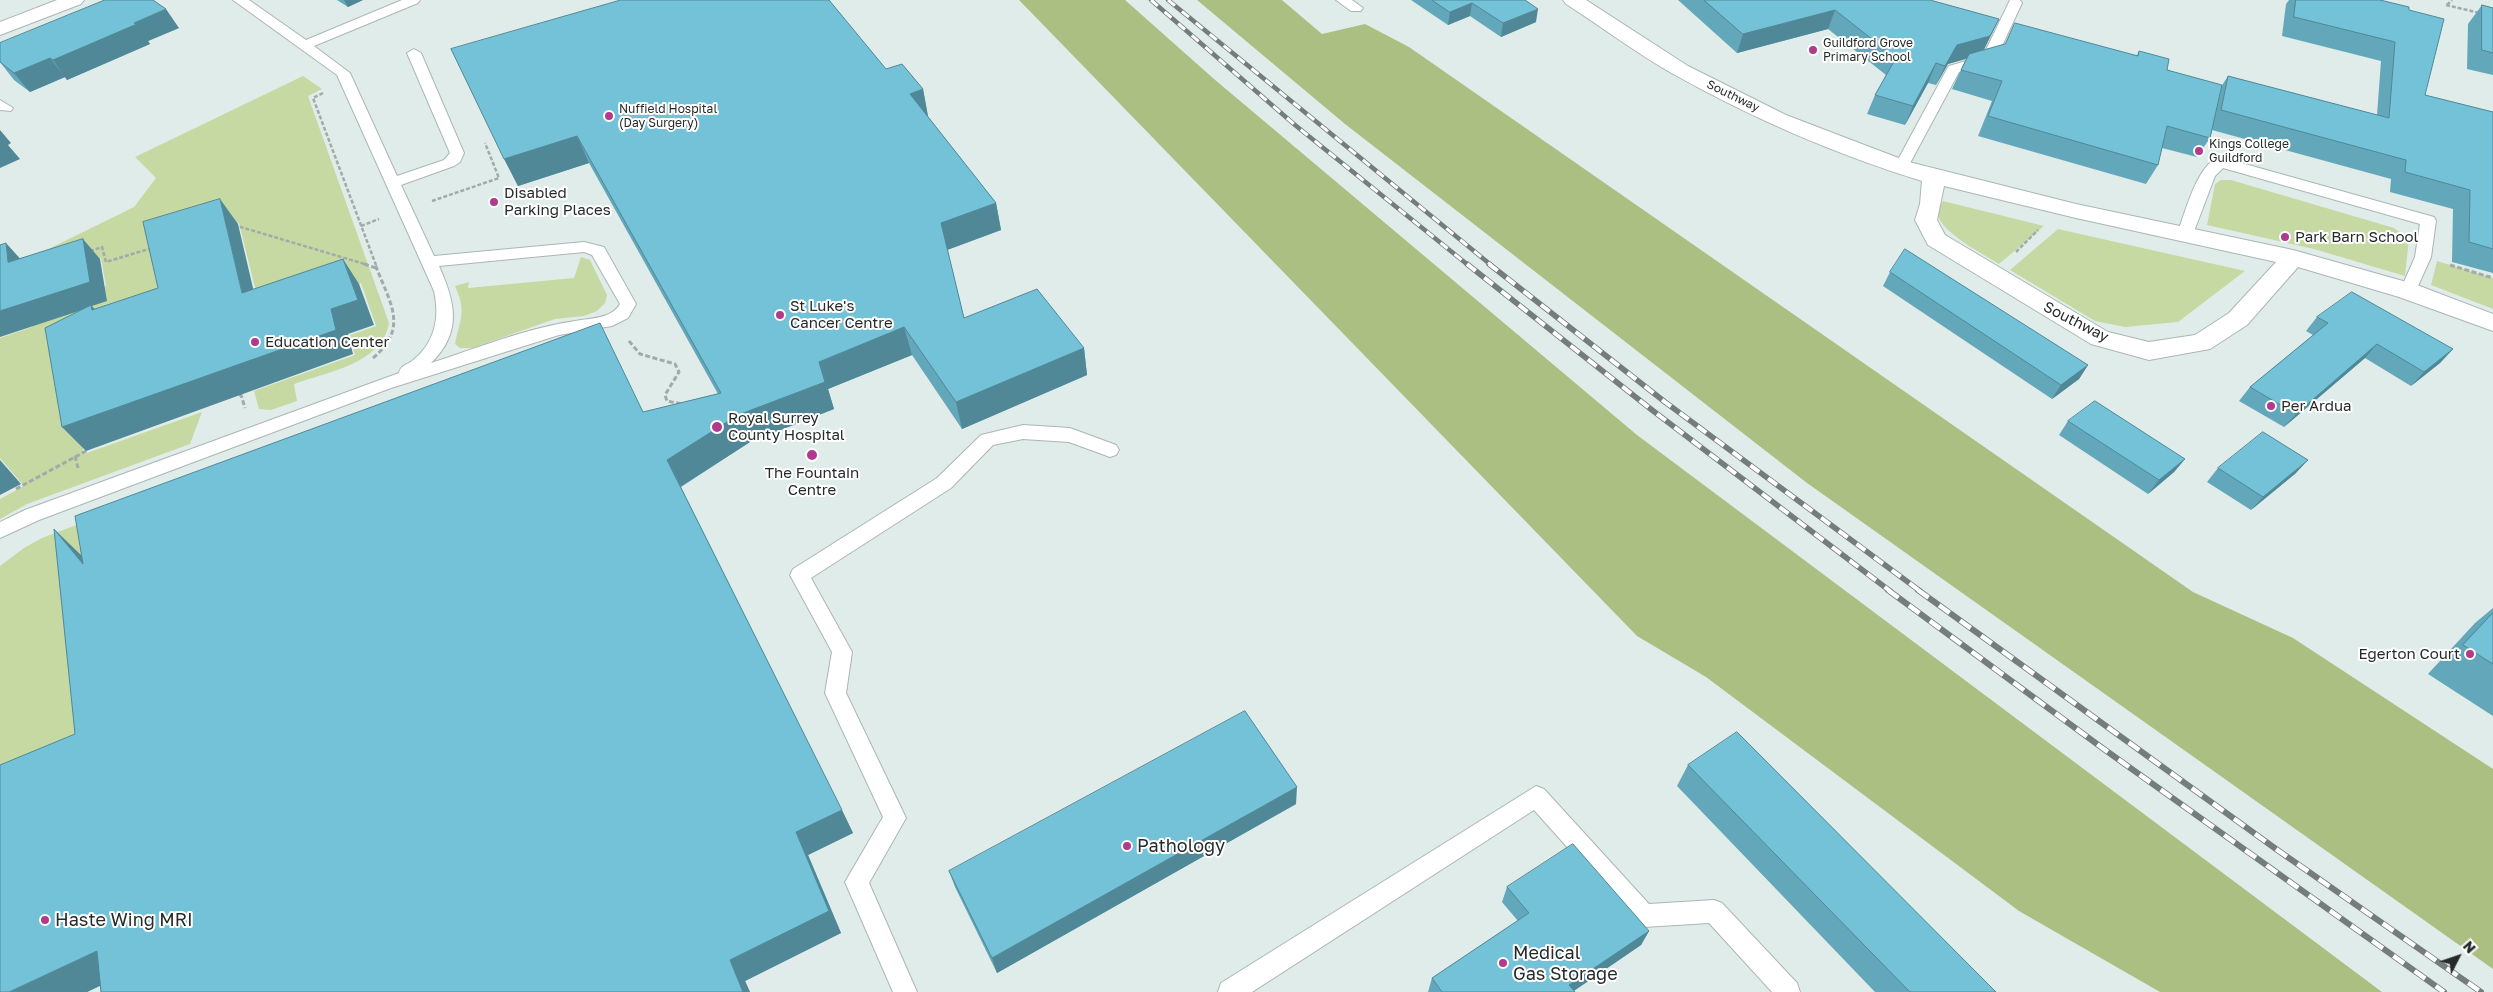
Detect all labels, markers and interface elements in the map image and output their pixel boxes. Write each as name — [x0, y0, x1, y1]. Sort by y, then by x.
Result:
place label: Guildford Grove Primary School — [1823, 36, 1913, 64]
marker: Guildford Grove Primary School — [1807, 44, 1819, 56]
street label: Southway — [1704, 77, 1762, 115]
place label: Nuffield Hospital (Day Surgery) — [619, 102, 717, 130]
marker: Nuffield Hospital (Day Surgery) — [603, 110, 615, 122]
place label: Kings College Guildford — [2209, 137, 2289, 165]
marker: Kings College Guildford — [2193, 145, 2205, 157]
place label: Disabled Parking Places — [504, 184, 611, 219]
marker: Disabled Parking Places — [488, 196, 500, 208]
place label: Park Barn School — [2295, 228, 2418, 246]
marker: Park Barn School — [2279, 231, 2291, 243]
place label: St Luke's Cancer Centre — [790, 297, 893, 332]
street label: Southway — [2040, 298, 2112, 346]
marker: St Luke's Cancer Centre — [774, 309, 786, 321]
place label: Education Center — [265, 333, 389, 351]
marker: Education Center — [249, 336, 261, 348]
place label: Per Ardua — [2281, 397, 2351, 415]
marker: Per Ardua — [2265, 400, 2277, 412]
place label: Royal Surrey County Hospital — [728, 409, 845, 444]
marker: Royal Surrey County Hospital — [710, 420, 724, 434]
marker: The Fountain Centre — [805, 448, 819, 462]
place label: The Fountain Centre — [765, 464, 859, 499]
place label: Egerton Court — [2359, 645, 2460, 663]
marker: Egerton Court — [2464, 648, 2476, 660]
place label: Pathology — [1137, 835, 1225, 857]
marker: Pathology — [1121, 840, 1133, 852]
place label: Haste Wing MRI — [55, 909, 193, 931]
marker: Haste Wing MRI — [39, 914, 51, 926]
north arrow — [2433, 932, 2483, 982]
text: N — [2460, 937, 2480, 956]
place label: Medical Gas Storage — [1513, 942, 1618, 984]
marker: Medical Gas Storage — [1497, 957, 1509, 969]

